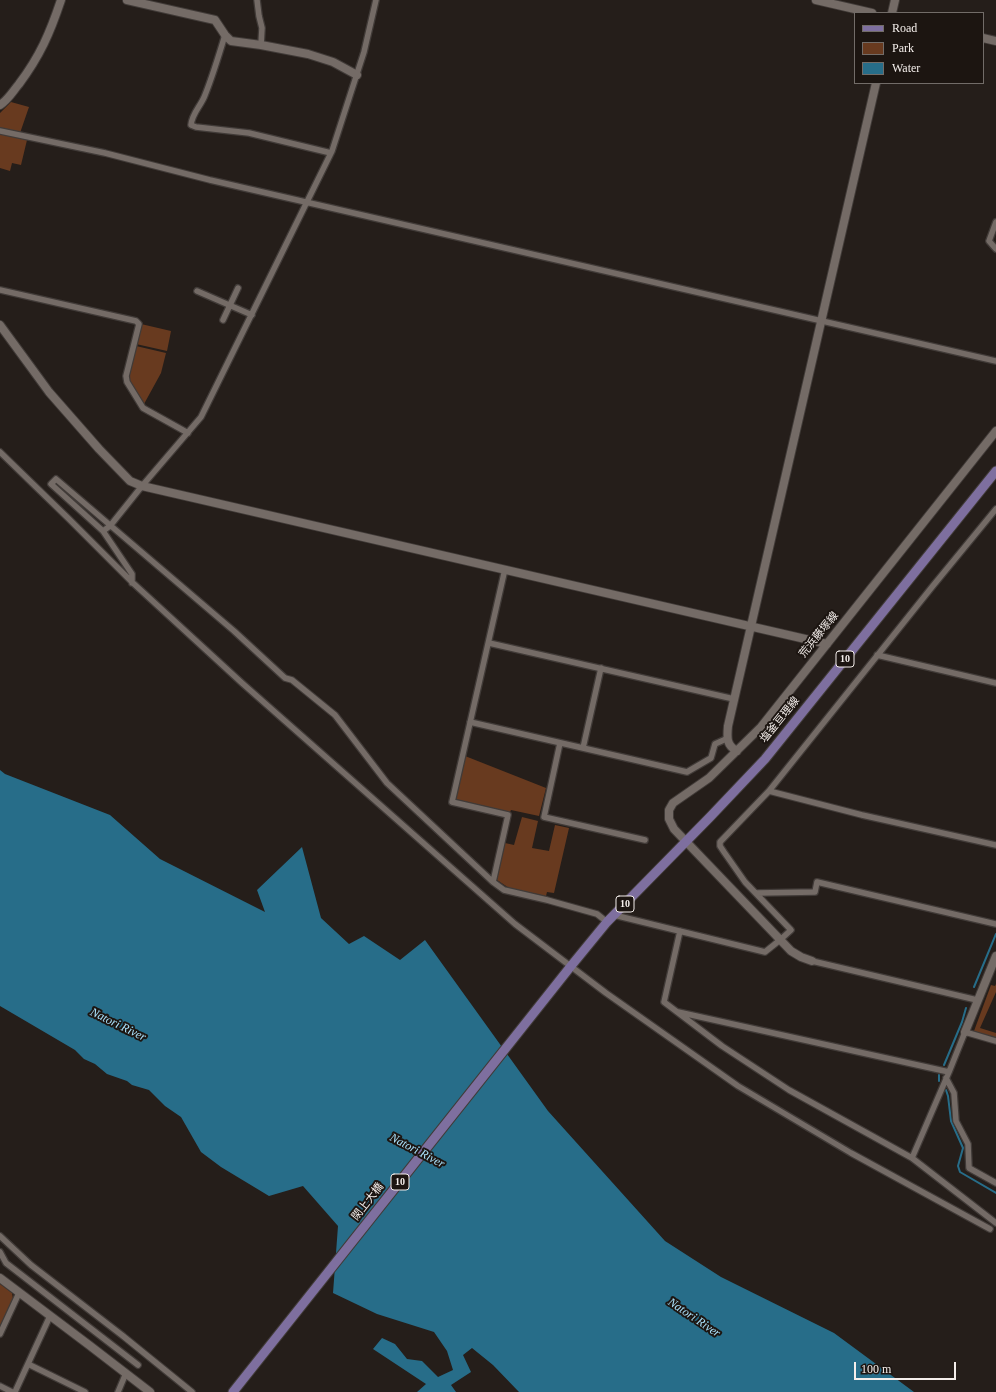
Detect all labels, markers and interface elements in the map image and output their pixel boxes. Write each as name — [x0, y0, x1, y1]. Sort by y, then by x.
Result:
legend — [854, 12, 984, 84]
text: Road — [892, 21, 917, 35]
text: Park — [892, 41, 914, 55]
text: Water — [892, 61, 920, 75]
street label: 荒浜藤塚線 — [797, 609, 841, 661]
road number: 10 — [836, 651, 854, 667]
street label: 塩釜亘理線 — [758, 694, 802, 746]
road number: 10 — [616, 896, 634, 912]
water label: Natori River — [88, 1005, 148, 1045]
water label: Natori River — [387, 1130, 447, 1172]
road number: 10 — [391, 1174, 409, 1190]
street label: 閖上大橋 — [349, 1181, 387, 1223]
water label: Natori River — [665, 1295, 723, 1341]
scale bar — [856, 1354, 958, 1380]
text: 100 m — [861, 1362, 891, 1376]

